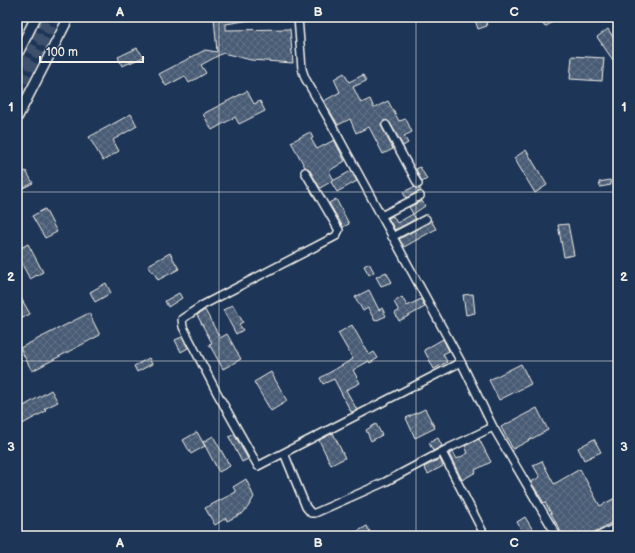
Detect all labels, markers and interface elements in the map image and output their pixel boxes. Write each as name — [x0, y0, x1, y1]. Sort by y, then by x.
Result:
text: A — [115, 4, 124, 20]
text: B — [313, 4, 323, 20]
text: C — [509, 4, 519, 20]
scale bar — [40, 38, 143, 64]
text: 100 m — [46, 45, 78, 60]
text: 1 — [8, 99, 14, 115]
text: 1 — [621, 99, 627, 115]
text: 2 — [7, 269, 15, 285]
text: 2 — [620, 269, 628, 285]
text: 3 — [7, 439, 15, 455]
text: 3 — [620, 439, 628, 455]
text: A — [115, 535, 124, 551]
text: B — [313, 535, 323, 551]
text: C — [509, 535, 519, 551]

